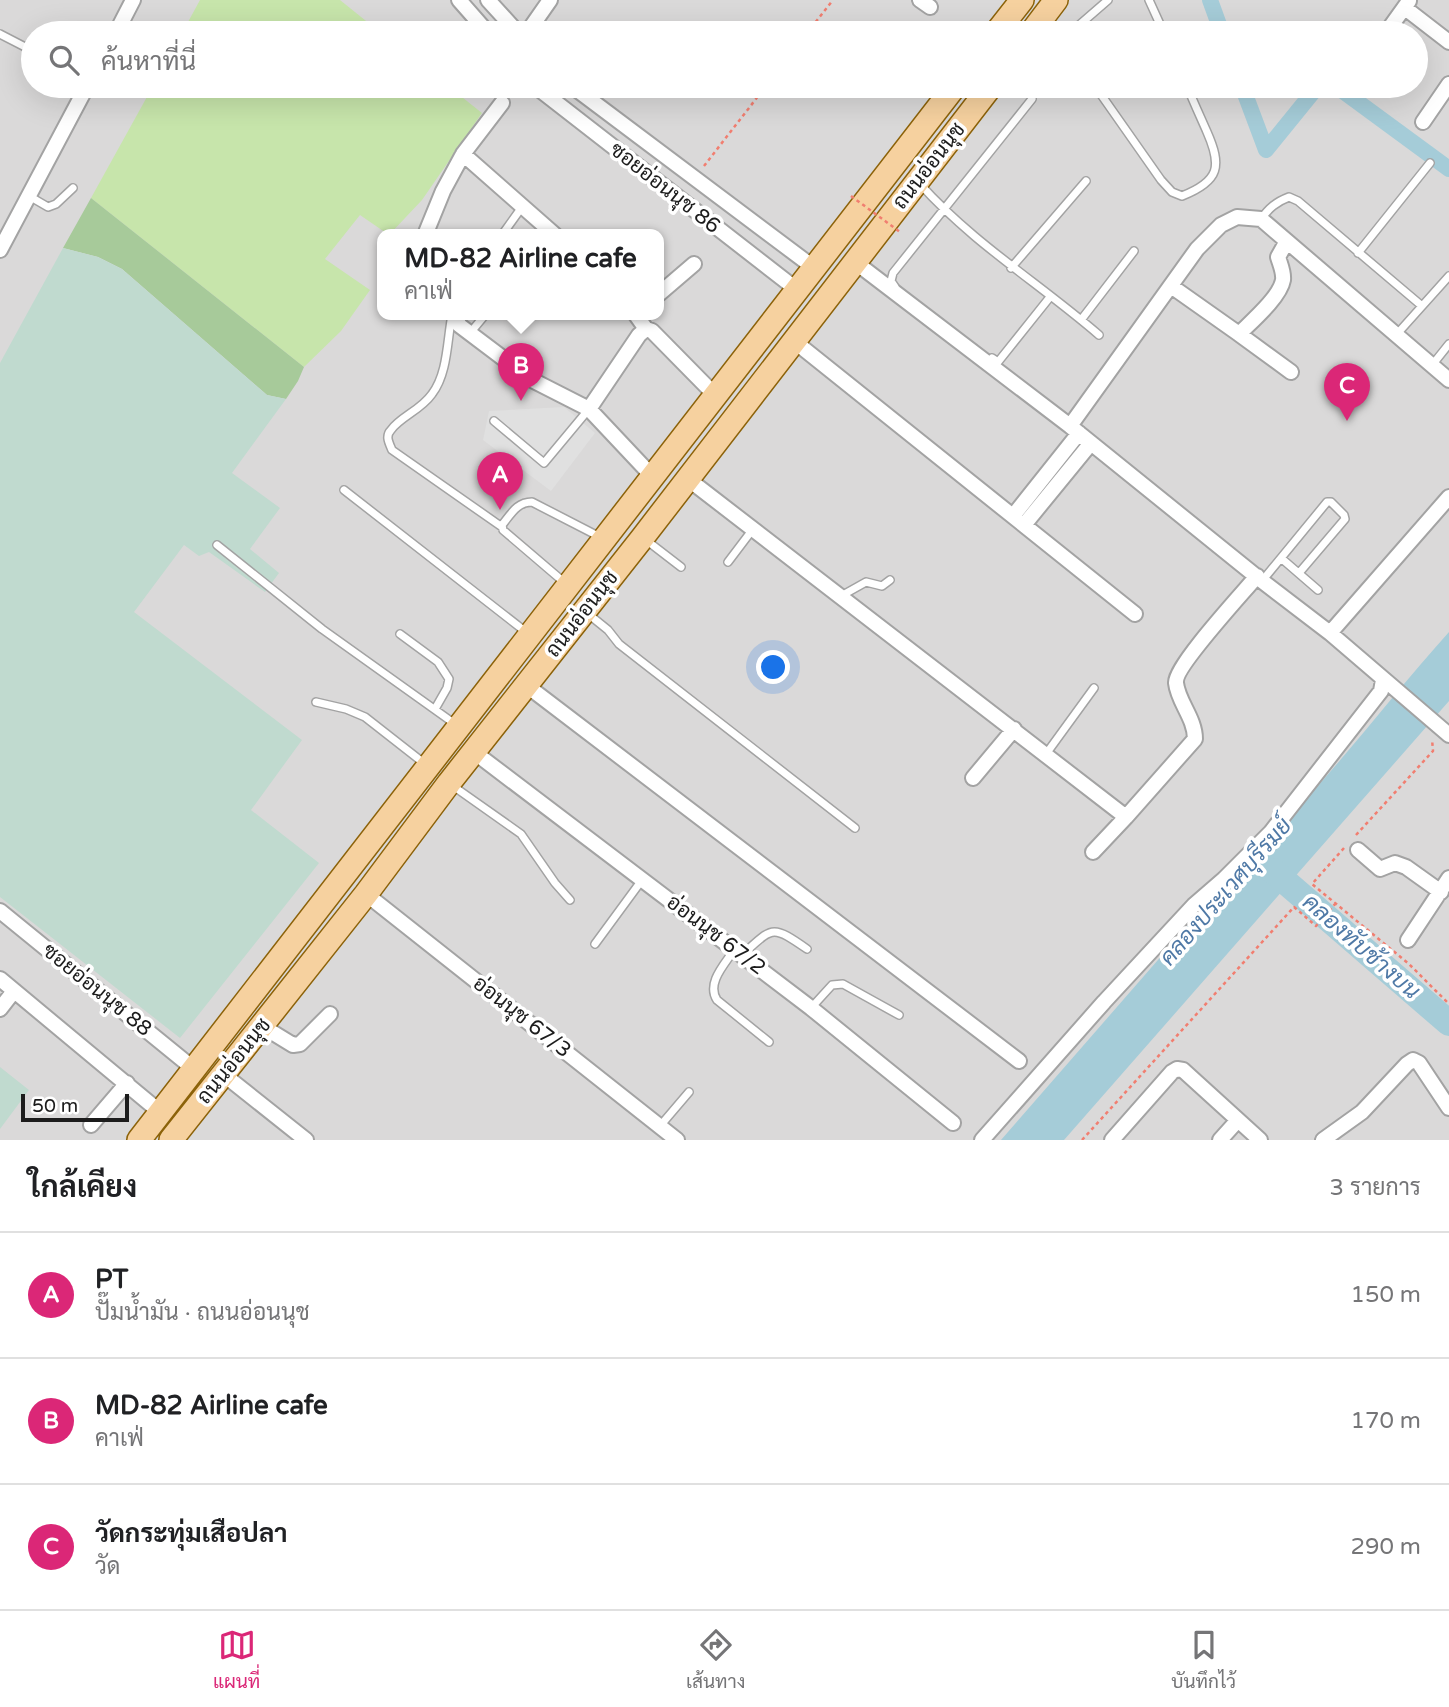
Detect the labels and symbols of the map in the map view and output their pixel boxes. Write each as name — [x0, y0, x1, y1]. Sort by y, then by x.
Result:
street label: ถนนอ่อนนุช — [887, 118, 971, 215]
street label: ซอยอ่อนนุช 86 — [604, 137, 725, 240]
pin: B — [498, 343, 544, 401]
pin: C — [1324, 363, 1370, 421]
pin: A — [477, 452, 523, 510]
street label: ถนนอ่อนนุช — [540, 566, 624, 663]
your location — [756, 650, 790, 684]
water label: คลองประเวศบุรีรมย์ — [1152, 808, 1301, 972]
water label: คลองทับช้างบน — [1297, 888, 1426, 1006]
street label: อ่อนนุช 67/2 — [661, 890, 771, 981]
street label: ซอยอ่อนนุช 88 — [37, 938, 157, 1042]
street label: อ่อนนุช 67/3 — [467, 971, 576, 1064]
street label: ถนนอ่อนนุช — [192, 1013, 277, 1110]
scale bar — [21, 1091, 130, 1123]

